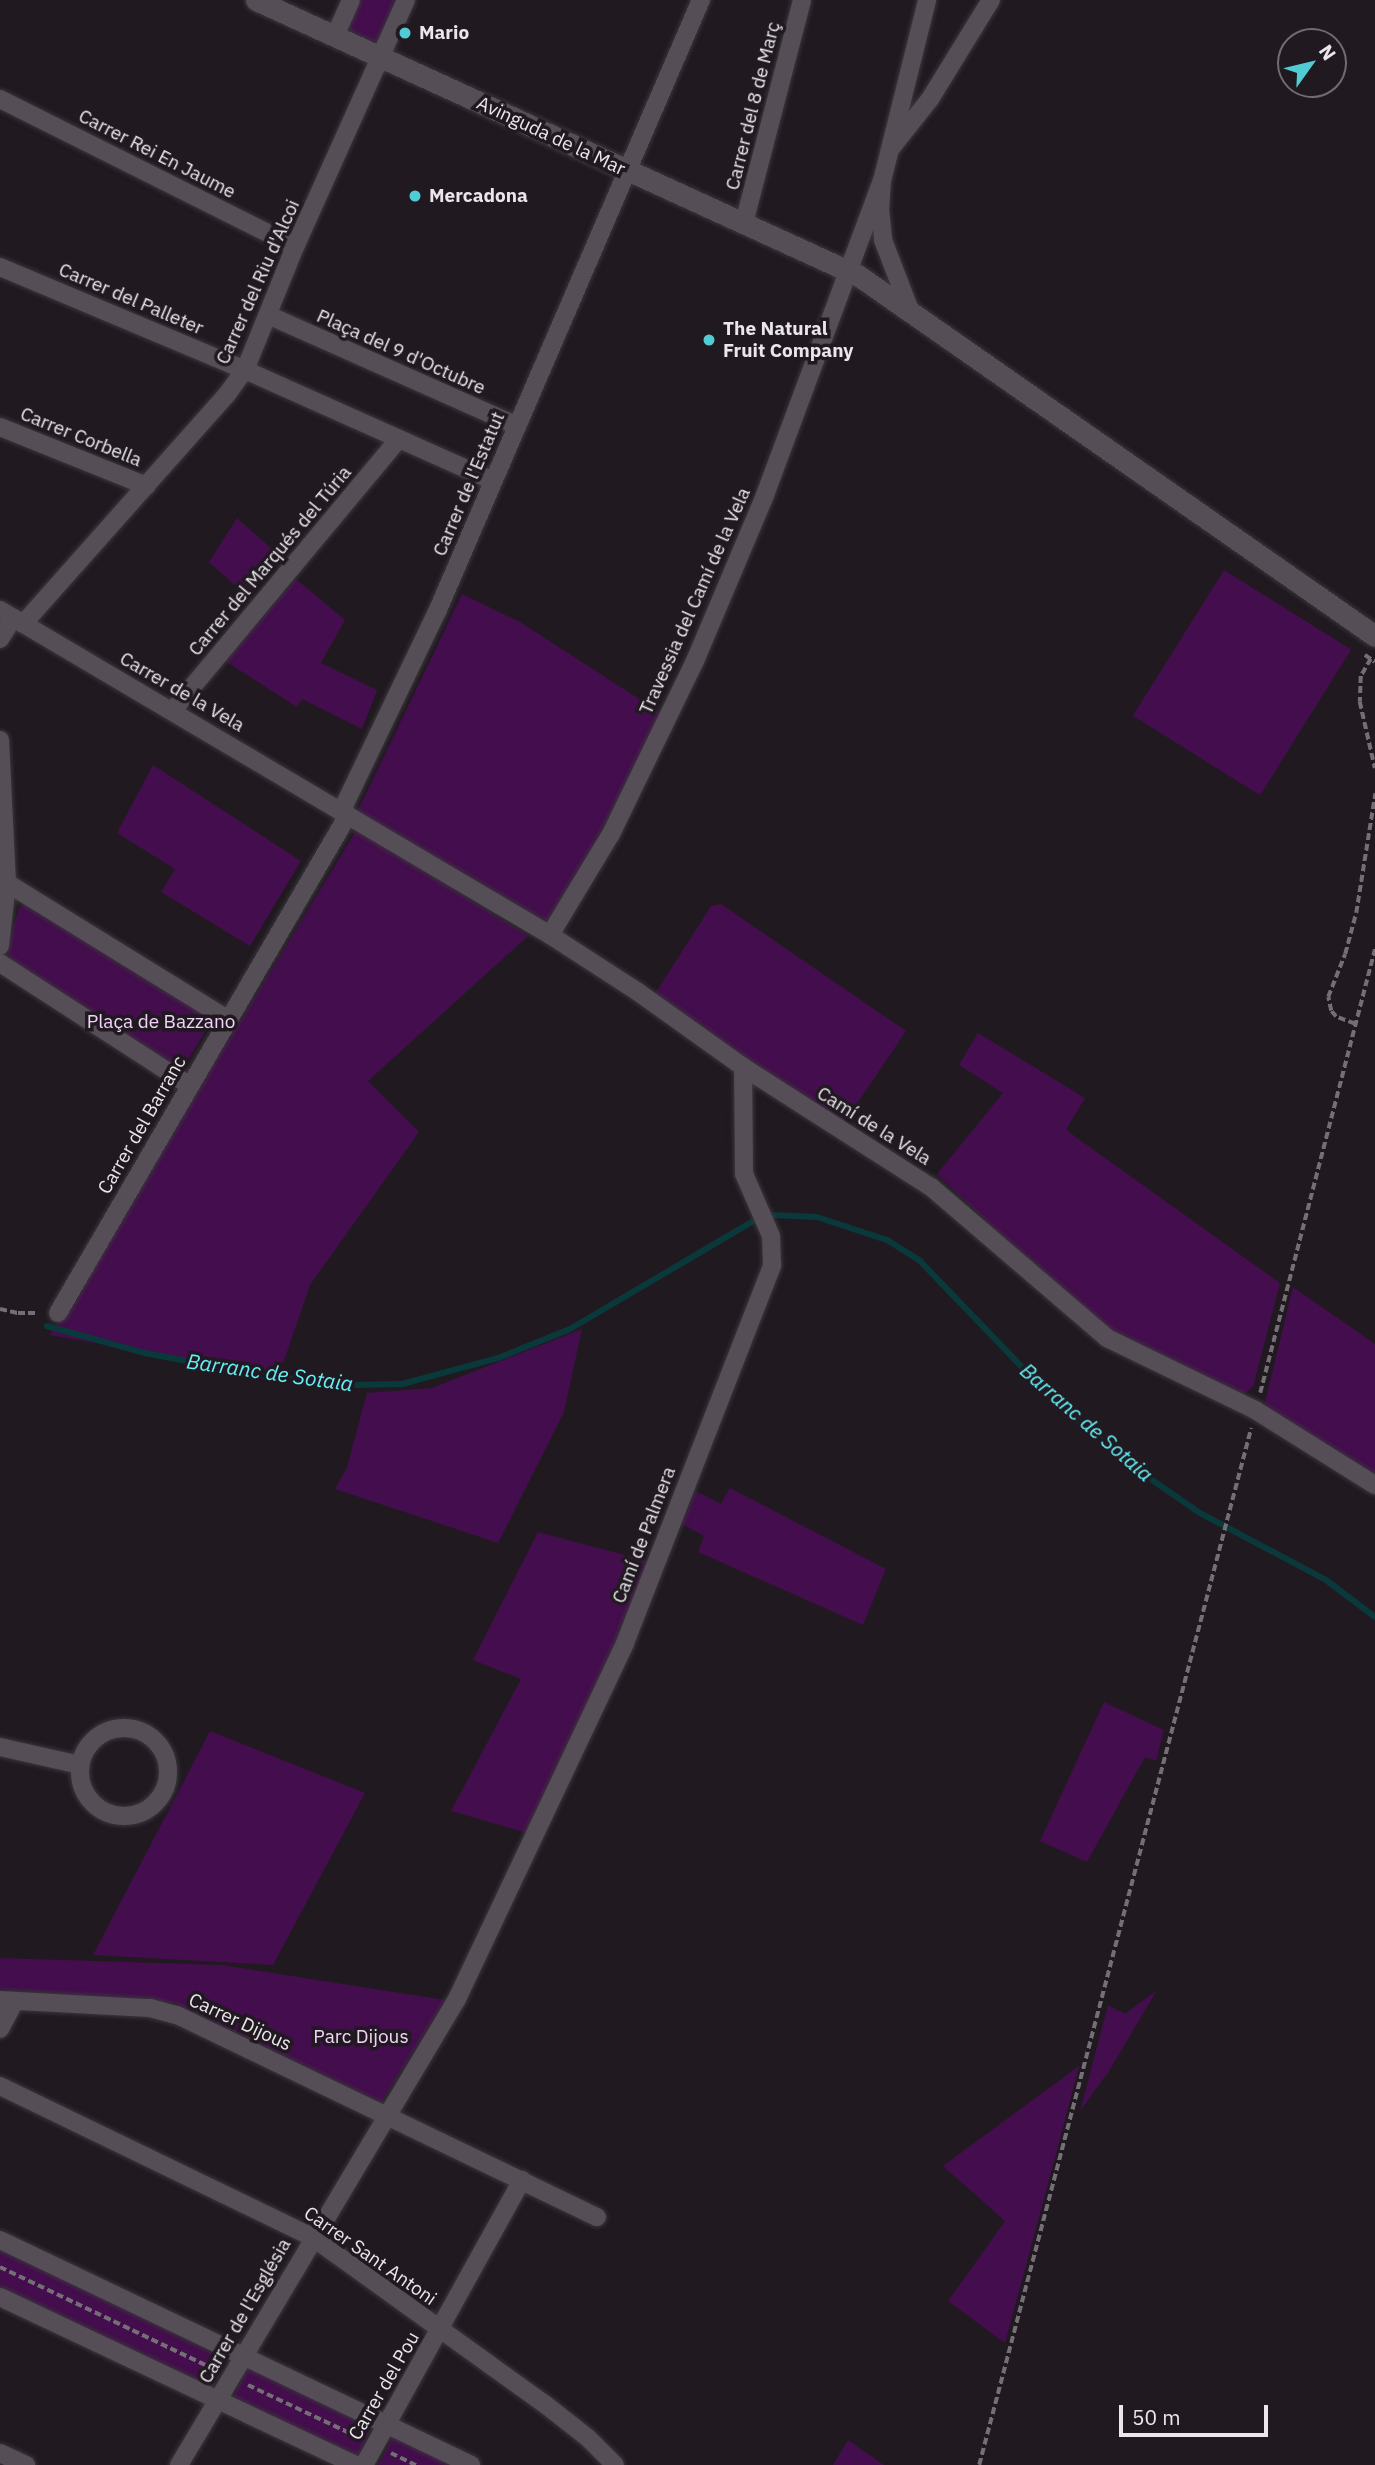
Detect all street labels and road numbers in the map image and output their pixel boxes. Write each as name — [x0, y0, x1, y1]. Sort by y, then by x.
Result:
street label: Carrer del 8 de Març — [721, 19, 785, 193]
street label: Avinguda de la Mar — [473, 92, 629, 180]
street label: Carrer Rei En Jaume — [75, 105, 239, 203]
street label: Carrer del Riu d'Alcoi — [211, 196, 305, 368]
street label: Carrer del Palleter — [55, 258, 207, 340]
street label: Plaça del 9 d'Octubre — [313, 305, 489, 399]
street label: Carrer Corbella — [17, 402, 145, 472]
street label: Carrer de l'Estatut — [428, 408, 510, 560]
street label: Carrer del Marqués del Túria — [184, 461, 356, 661]
street label: Travessia del Camí de la Vela — [635, 484, 755, 718]
street label: Carrer de la Vela — [116, 647, 248, 737]
street label: Carrer del Barranc — [93, 1052, 191, 1198]
street label: Camí de la Vela — [813, 1082, 935, 1170]
street label: Camí de Palmera — [607, 1464, 681, 1606]
street label: Carrer Dijous — [185, 1988, 295, 2056]
street label: Carrer Sant Antoni — [299, 2202, 441, 2310]
street label: Carrer de l'Església — [194, 2235, 296, 2387]
street label: Carrer del Pou — [344, 2328, 424, 2444]

